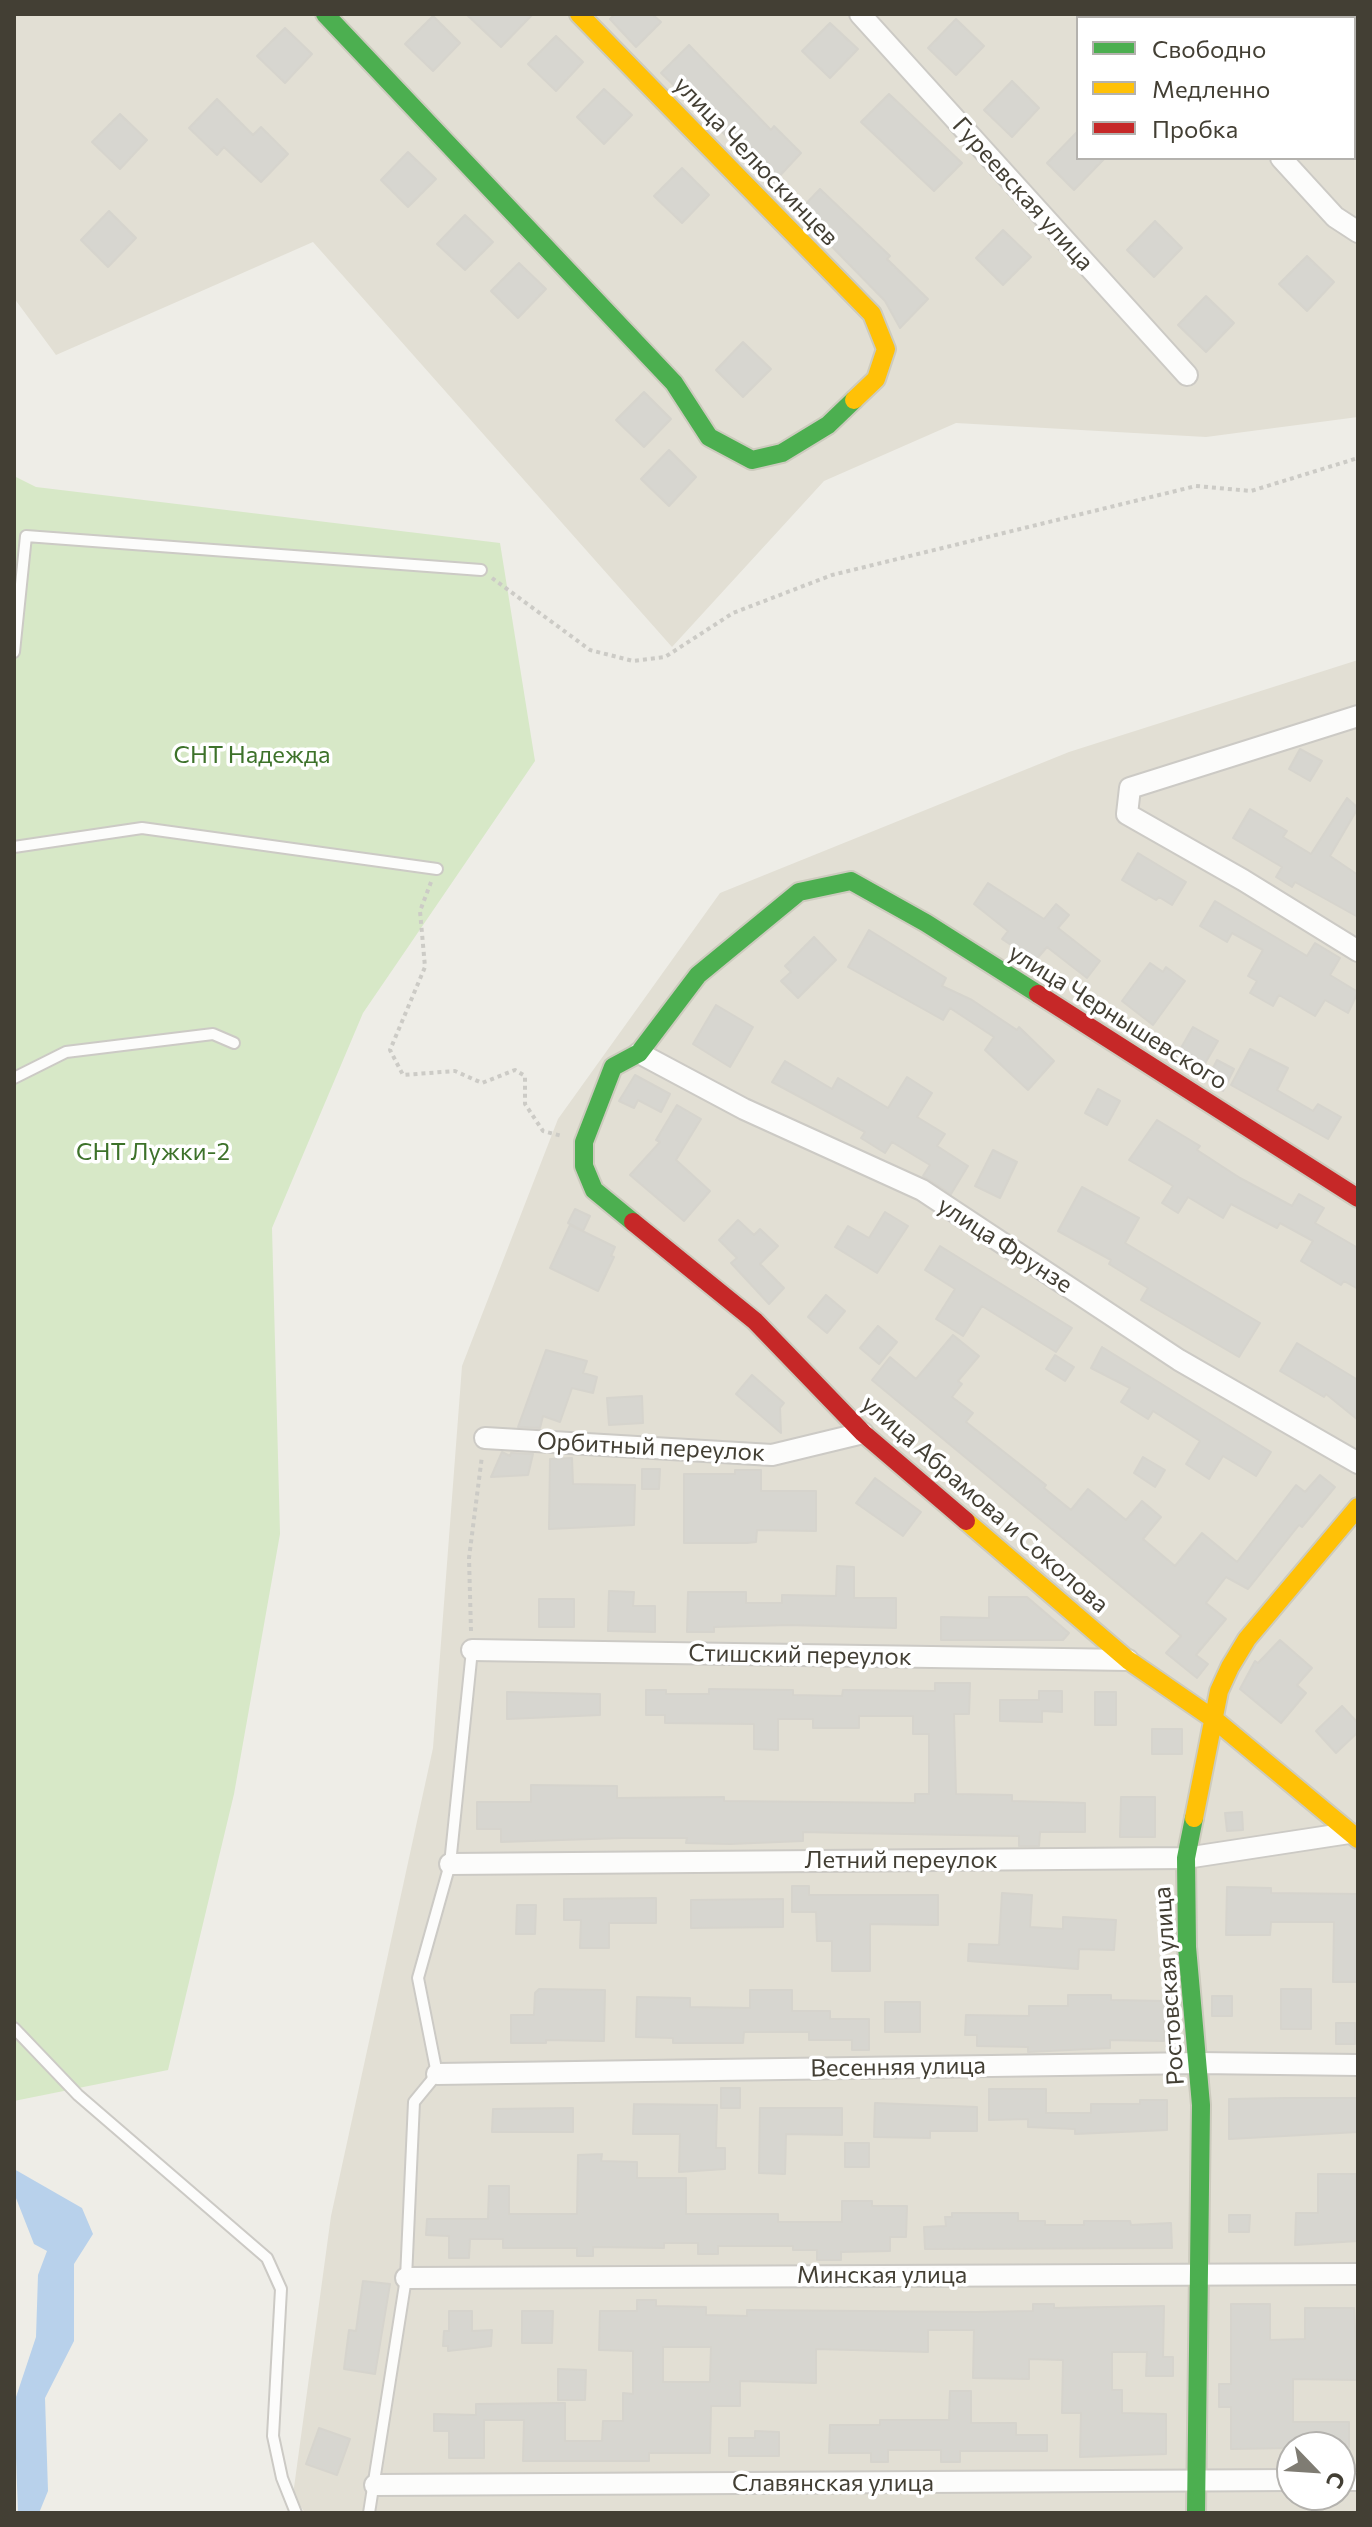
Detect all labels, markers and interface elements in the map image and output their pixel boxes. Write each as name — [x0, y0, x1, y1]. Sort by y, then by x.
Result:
legend — [1076, 16, 1356, 160]
text: Свободно — [1152, 34, 1266, 63]
street label: улица Челюскинцев — [668, 70, 844, 252]
text: Медленно — [1152, 74, 1270, 103]
street label: Гуреевская улица — [947, 111, 1099, 277]
text: Пробка — [1152, 114, 1238, 143]
park label: СНТ Надежда — [173, 741, 331, 769]
street label: улица Чернышевского — [1003, 938, 1233, 1096]
park label: СНТ Лужки-2 — [76, 1138, 230, 1166]
street label: улица Фрунзе — [932, 1191, 1078, 1299]
street label: улица Абрамова и Соколова — [856, 1389, 1114, 1619]
street label: Орбитный переулок — [536, 1427, 766, 1467]
street label: Стишский переулок — [688, 1639, 912, 1671]
street label: Летний переулок — [804, 1846, 998, 1874]
street label: Ростовская улица — [1148, 1886, 1190, 2086]
street label: Весенняя улица — [810, 2051, 986, 2083]
street label: Минская улица — [797, 2261, 967, 2289]
north arrow — [1276, 2431, 1356, 2511]
text: С — [1321, 2468, 1352, 2493]
street label: Славянская улица — [732, 2469, 934, 2497]

